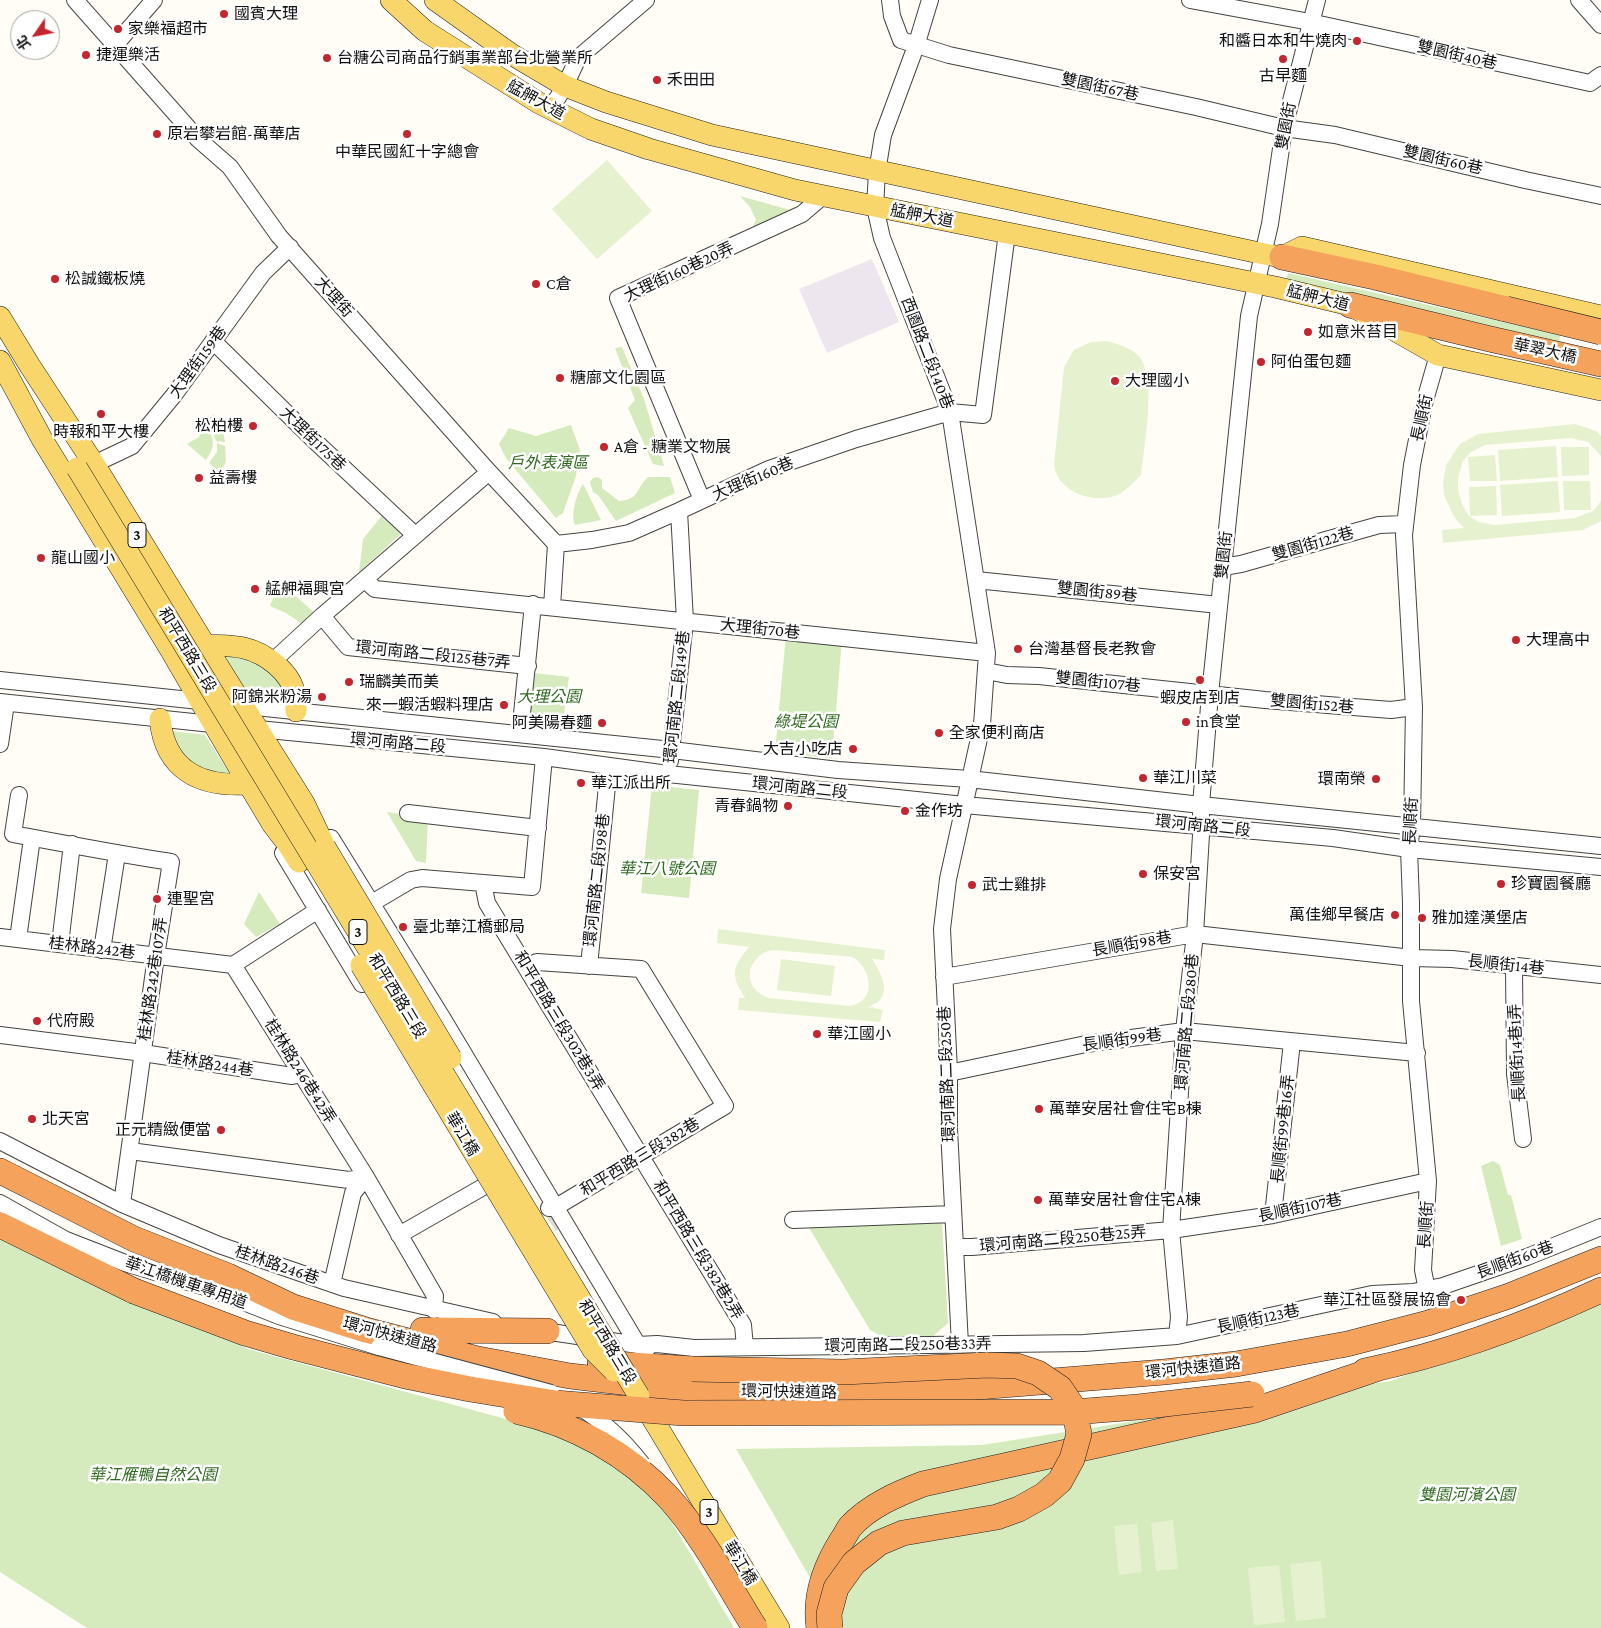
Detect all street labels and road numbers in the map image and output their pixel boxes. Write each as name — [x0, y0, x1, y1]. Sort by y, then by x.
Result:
street label: 雙園街40巷 — [1415, 37, 1499, 73]
street label: 雙園街67巷 — [1059, 69, 1141, 105]
street label: 艋舺大道 — [503, 76, 569, 124]
street label: 雙園街 — [1272, 101, 1300, 151]
street label: 雙園街60巷 — [1401, 142, 1485, 178]
street label: 艋舺大道 — [889, 200, 955, 232]
street label: 大理街160巷20弄 — [621, 238, 737, 306]
street label: 大理街 — [311, 273, 357, 321]
street label: 艋舺大道 — [1285, 281, 1351, 315]
street label: 西園路二段140巷 — [897, 294, 957, 412]
street label: 大理街159巷 — [165, 322, 231, 402]
street label: 華翠大橋 — [1512, 335, 1578, 367]
street label: 長順街 — [1408, 393, 1436, 443]
street label: 大理街175巷 — [276, 403, 350, 475]
street label: 大理街160巷 — [709, 453, 797, 505]
road number: 3 — [128, 522, 146, 548]
street label: 雙園街122巷 — [1270, 523, 1356, 565]
street label: 雙園街 — [1212, 530, 1236, 580]
street label: 雙園街89巷 — [1056, 578, 1138, 606]
street label: 和平西路三段 — [154, 604, 220, 696]
street label: 大理街70巷 — [719, 615, 801, 643]
street label: 環河南路二段149巷 — [660, 630, 694, 764]
street label: 環河南路二段125巷7弄 — [354, 637, 512, 673]
street label: 雙園街107巷 — [1055, 668, 1141, 696]
street label: 雙園街152巷 — [1269, 691, 1355, 717]
street label: 環河南路二段 — [349, 729, 447, 757]
street label: 環河南路二段 — [751, 773, 849, 803]
street label: 長順街 — [1400, 797, 1422, 845]
street label: 環河南路二段 — [1154, 811, 1252, 841]
street label: 環河南路二段198巷 — [580, 812, 614, 948]
street label: 桂林路242巷107弄 — [135, 916, 171, 1042]
road number: 3 — [349, 920, 367, 944]
street label: 長順街98巷 — [1091, 928, 1173, 960]
street label: 桂林路242巷 — [48, 933, 136, 963]
street label: 和平西路三段302巷3弄 — [510, 948, 608, 1094]
street label: 和平西路三段 — [364, 950, 430, 1042]
street label: 長順街14巷 — [1466, 951, 1546, 979]
street label: 環河南路二段280巷 — [1171, 953, 1203, 1091]
street label: 長順街14巷1弄 — [1505, 1003, 1529, 1103]
street label: 環河南路二段250巷 — [935, 1006, 959, 1142]
street label: 桂林路246巷42弄 — [260, 1015, 340, 1127]
street label: 長順街99巷 — [1081, 1025, 1163, 1055]
street label: 桂林路244巷 — [165, 1048, 255, 1080]
street label: 長順街99巷16弄 — [1268, 1073, 1298, 1185]
street label: 華江橋 — [441, 1108, 483, 1160]
street label: 和平西路三段382巷 — [577, 1114, 703, 1200]
street label: 和平西路三段382巷2弄 — [649, 1177, 747, 1323]
street label: 長順街107巷 — [1256, 1190, 1344, 1226]
street label: 長順街 — [1415, 1200, 1437, 1250]
street label: 環河南路二段250巷25弄 — [979, 1222, 1147, 1256]
street label: 長順街60巷 — [1474, 1237, 1556, 1283]
street label: 桂林路246巷 — [232, 1242, 322, 1288]
street label: 華江橋機車專用道 — [122, 1253, 250, 1313]
street label: 和平西路三段 — [574, 1296, 640, 1388]
street label: 長順街123巷 — [1215, 1301, 1301, 1337]
street label: 環河快速道路 — [341, 1313, 439, 1357]
street label: 環河南路二段250巷33弄 — [824, 1334, 992, 1356]
street label: 環河快速道路 — [1144, 1353, 1242, 1383]
street label: 環河快速道路 — [741, 1382, 837, 1402]
road number: 3 — [700, 1500, 718, 1524]
street label: 華江橋 — [719, 1537, 761, 1589]

